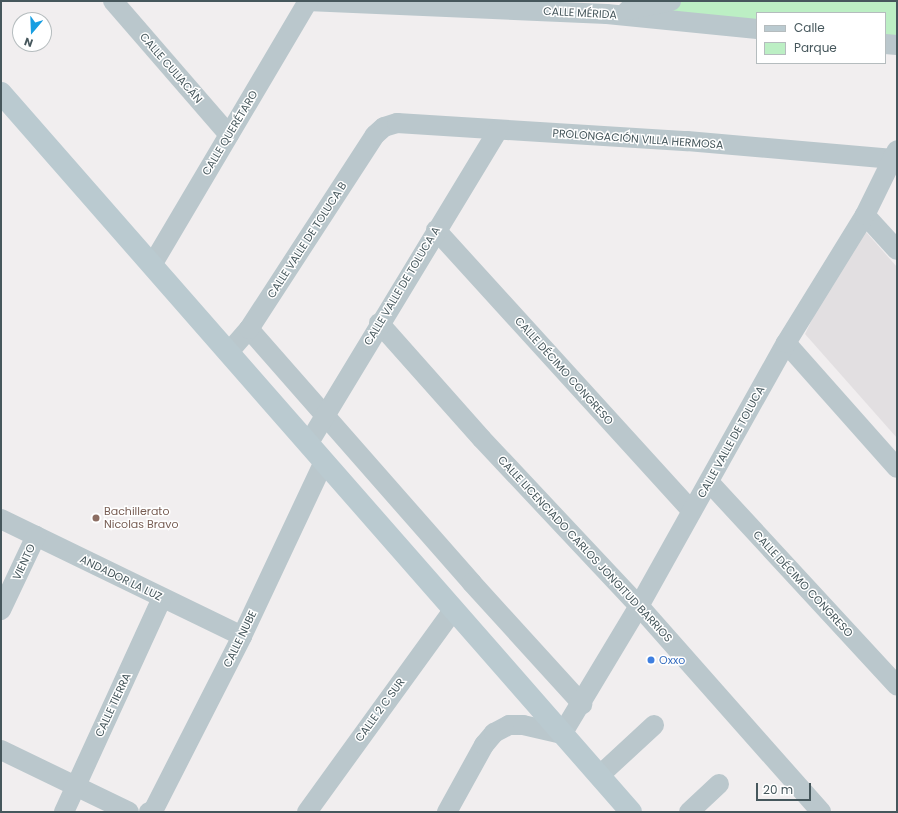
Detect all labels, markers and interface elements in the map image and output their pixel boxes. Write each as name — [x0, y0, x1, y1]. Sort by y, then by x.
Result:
street label: CALLE MÉRIDA — [543, 4, 617, 22]
north arrow — [12, 12, 52, 52]
legend — [756, 12, 886, 64]
text: Calle — [794, 19, 825, 36]
street label: CALLE CULIACÁN — [137, 30, 205, 106]
text: N — [22, 33, 35, 51]
text: Parque — [794, 39, 837, 56]
street label: CALLE QUERÉTARO — [199, 88, 261, 178]
street label: PROLONGACIÓN VILLA HERMOSA — [552, 126, 724, 152]
street label: CALLE VALLE DE TOLUCA B — [265, 180, 349, 300]
street label: CALLE VALLE DE TOLUCA A — [361, 224, 443, 348]
street label: CALLE DÉCIMO CONGRESO — [512, 314, 616, 428]
street label: CALLE VALLE DE TOLUCA — [695, 384, 767, 500]
street label: CALLE LICENCIADO CARLOS JONGITUD BARRIOS — [495, 453, 675, 645]
place label: Bachillerato Nicolas Bravo — [104, 505, 178, 531]
marker: Bachillerato Nicolas Bravo — [91, 513, 101, 523]
street label: CALLE DÉCIMO CONGRESO — [750, 528, 856, 640]
street label: VIENTO — [10, 542, 38, 582]
street label: ANDADOR LA LUZ — [78, 552, 164, 604]
street label: CALLE NUBE — [221, 608, 259, 670]
place label: Oxxo — [659, 653, 685, 667]
marker: Oxxo — [646, 655, 656, 665]
street label: CALLE TIERRA — [92, 671, 134, 739]
street label: CALLE 2 C SUR — [353, 676, 407, 744]
scale bar — [758, 775, 813, 801]
text: 20 m — [763, 781, 793, 798]

